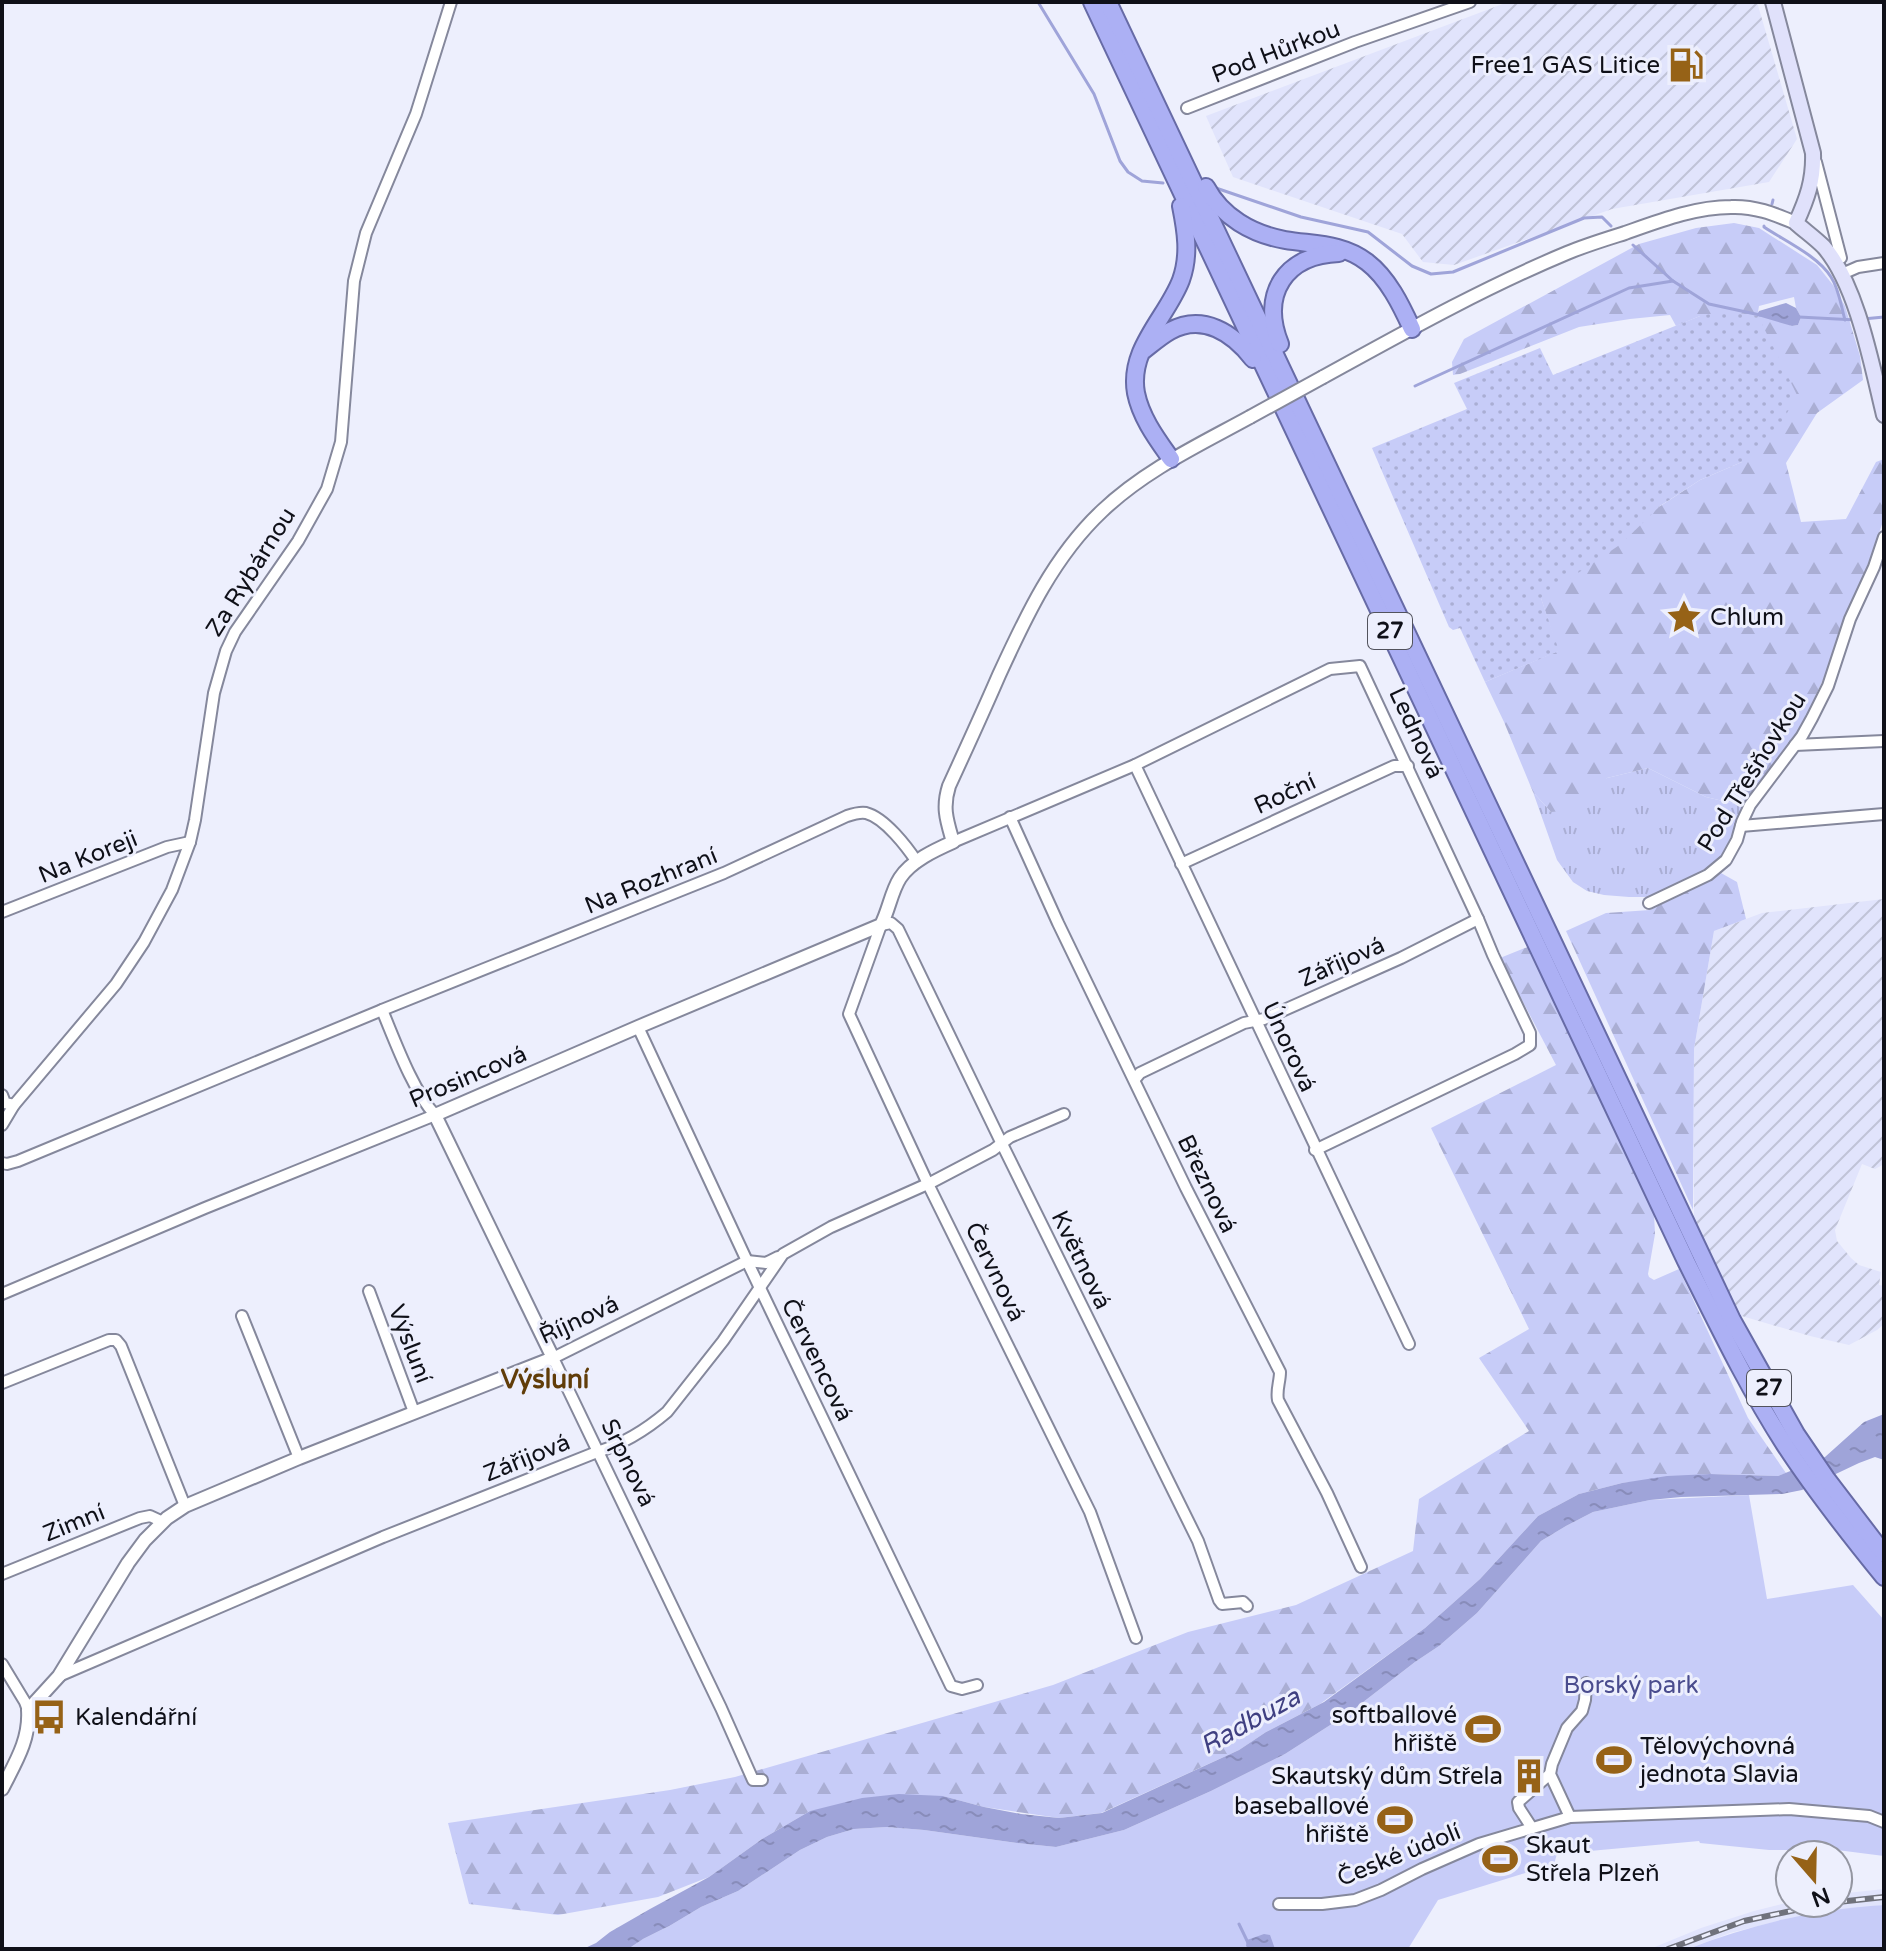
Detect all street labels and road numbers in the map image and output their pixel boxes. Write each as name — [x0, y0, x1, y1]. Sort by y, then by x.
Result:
street label: Pod Hůrkou — [1208, 14, 1344, 90]
street label: Za Rybárnou — [200, 502, 302, 642]
road number: 27 — [1368, 613, 1412, 649]
street label: Lednová — [1382, 683, 1450, 783]
street label: Pod Třešňovkou — [1691, 687, 1813, 857]
street label: Roční — [1249, 767, 1321, 821]
street label: Na Koreji — [34, 824, 142, 890]
street label: Na Rozhraní — [580, 841, 722, 921]
street label: Zářijová — [1295, 930, 1389, 994]
street label: Únorová — [1256, 997, 1323, 1097]
street label: Prosincová — [405, 1039, 531, 1115]
street label: Březnová — [1171, 1130, 1243, 1238]
street label: Květnová — [1045, 1206, 1117, 1314]
street label: Červnová — [959, 1218, 1031, 1326]
street label: Říjnová — [535, 1289, 623, 1351]
street label: Červencová — [775, 1294, 859, 1426]
street label: Výsluní — [382, 1301, 438, 1387]
road number: 27 — [1747, 1370, 1791, 1406]
street label: Srpnová — [594, 1414, 662, 1512]
street label: Zářijová — [480, 1428, 574, 1488]
street label: Zimní — [39, 1498, 109, 1548]
street label: České údolí — [1333, 1817, 1465, 1893]

